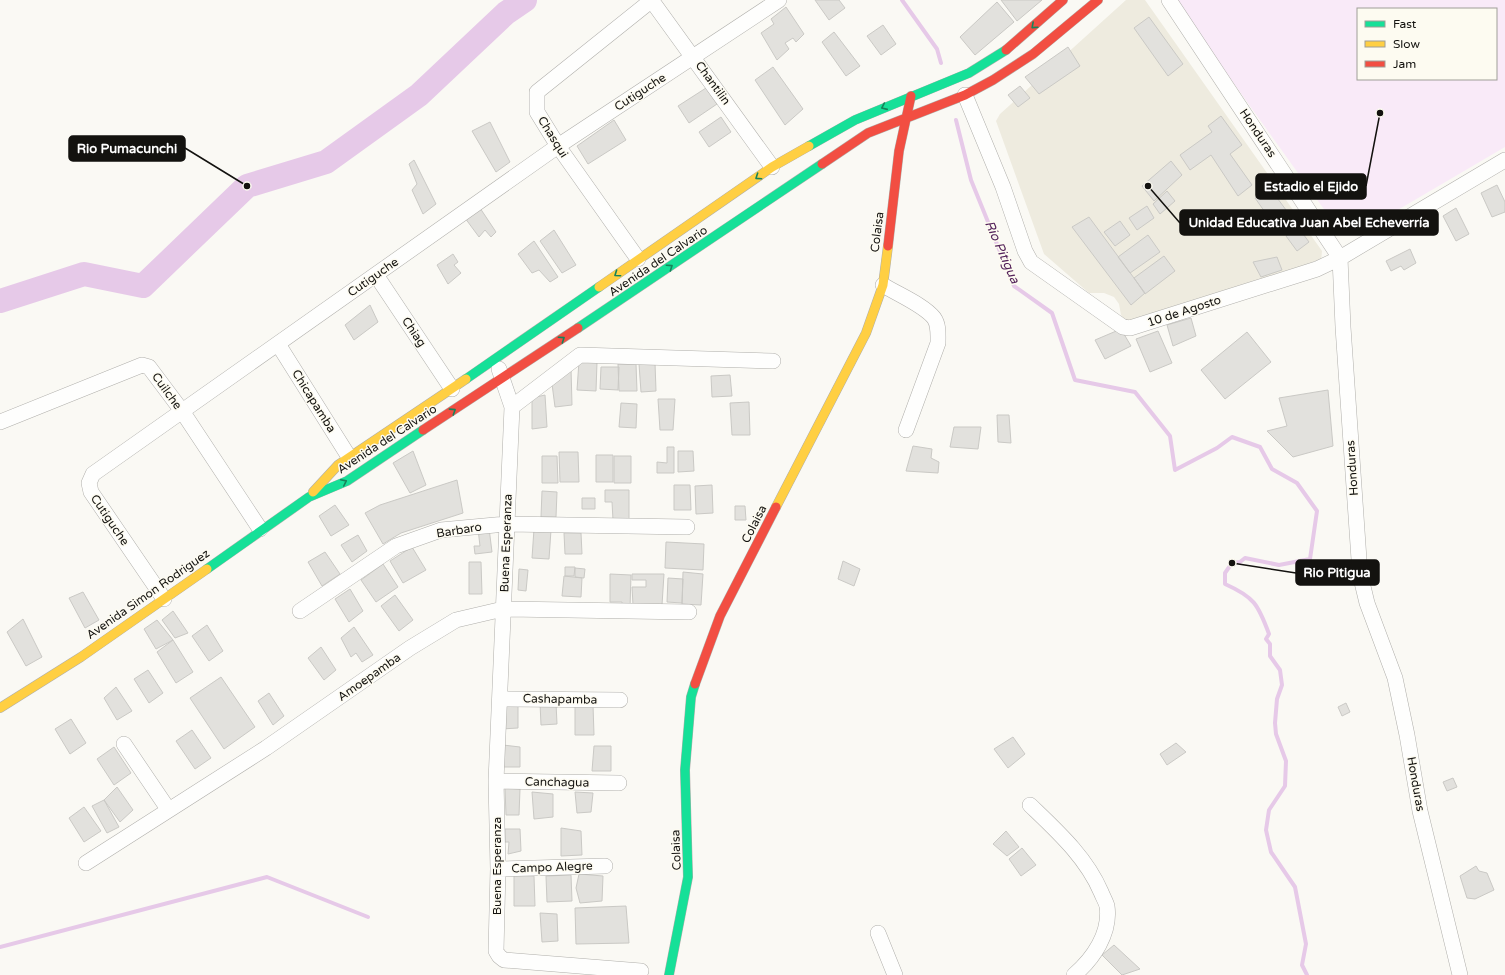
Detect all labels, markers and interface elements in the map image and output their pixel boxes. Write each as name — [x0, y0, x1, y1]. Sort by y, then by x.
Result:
legend — [1357, 8, 1497, 80]
text: Fast — [1393, 17, 1417, 31]
one-way arrow — [1031, 21, 1039, 29]
text: Slow — [1393, 37, 1420, 51]
text: Jam — [1393, 57, 1416, 71]
street label: Chantilin — [693, 58, 733, 108]
street label: Cutiguche — [612, 70, 669, 114]
one-way arrow — [881, 103, 888, 111]
street label: Honduras — [1237, 106, 1279, 160]
street label: Chasqui — [535, 114, 571, 160]
callout: Rio Pumacunchi — [69, 136, 185, 161]
text: Rio Pumacunchi — [77, 141, 177, 157]
one-way arrow — [756, 172, 763, 179]
callout: Estadio el Ejido — [1256, 174, 1366, 199]
text: Estadio el Ejido — [1264, 179, 1358, 195]
callout: Unidad Educativa Juan Abel Echeverría — [1180, 210, 1438, 235]
street label: Colaisa — [868, 211, 886, 253]
text: Unidad Educativa Juan Abel Echeverría — [1188, 215, 1430, 231]
water label: Rio Pitigua — [981, 218, 1023, 287]
street label: Avenida del Calvario — [606, 223, 710, 299]
street label: Cutiguche — [345, 254, 401, 300]
one-way arrow — [666, 264, 673, 272]
one-way arrow — [614, 269, 621, 276]
street label: 10 de Agosto — [1145, 292, 1223, 330]
street label: Chiag — [399, 314, 429, 350]
one-way arrow — [558, 336, 565, 344]
street label: Chicapamba — [289, 367, 339, 435]
street label: Cuilche — [149, 370, 185, 412]
street label: Avenida del Calvario — [335, 402, 439, 476]
one-way arrow — [449, 408, 456, 416]
street label: Honduras — [1343, 440, 1361, 496]
one-way arrow — [340, 479, 348, 486]
street label: Cutiguche — [88, 492, 132, 548]
street label: Buena Esperanza — [497, 493, 515, 593]
street label: Colaisa — [739, 503, 769, 545]
street label: Barbaro — [435, 520, 483, 540]
street label: Avenida Simon Rodriguez — [84, 546, 212, 642]
callout: Rio Pitigua — [1296, 560, 1379, 585]
text: Rio Pitigua — [1303, 565, 1371, 581]
street label: Amoepamba — [335, 650, 403, 704]
street label: Cashapamba — [523, 691, 597, 707]
street label: Honduras — [1404, 755, 1428, 813]
street label: Canchagua — [525, 774, 589, 790]
street label: Buena Esperanza — [490, 817, 504, 915]
street label: Colaisa — [668, 829, 684, 871]
street label: Campo Alegre — [511, 859, 593, 875]

